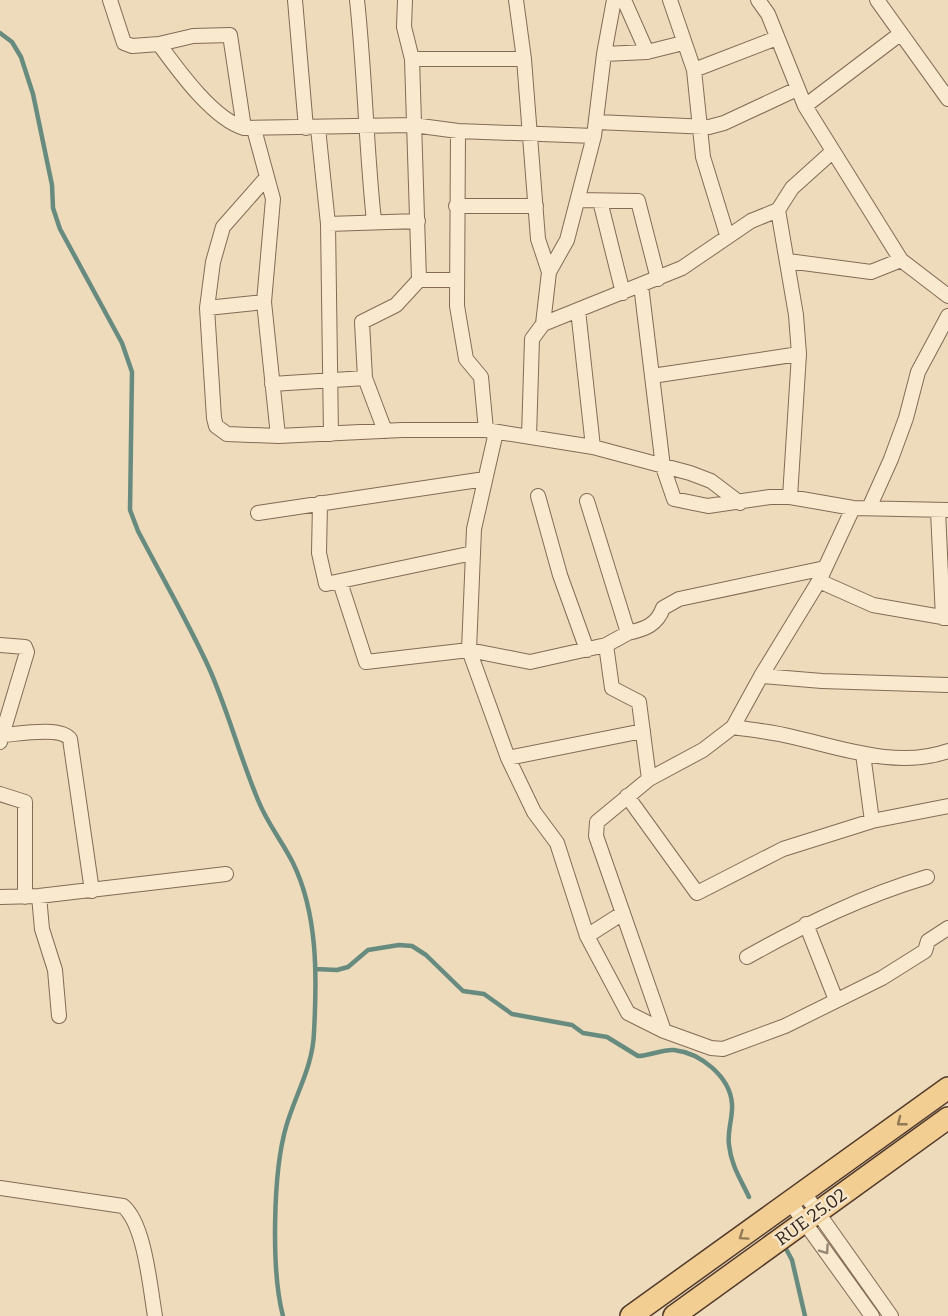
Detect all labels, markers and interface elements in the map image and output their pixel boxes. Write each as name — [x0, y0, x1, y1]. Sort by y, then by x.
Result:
one-way arrow — [897, 1115, 908, 1126]
street label: RUE 25.02 — [771, 1184, 851, 1250]
one-way arrow — [738, 1229, 749, 1240]
one-way arrow — [818, 1243, 829, 1254]

